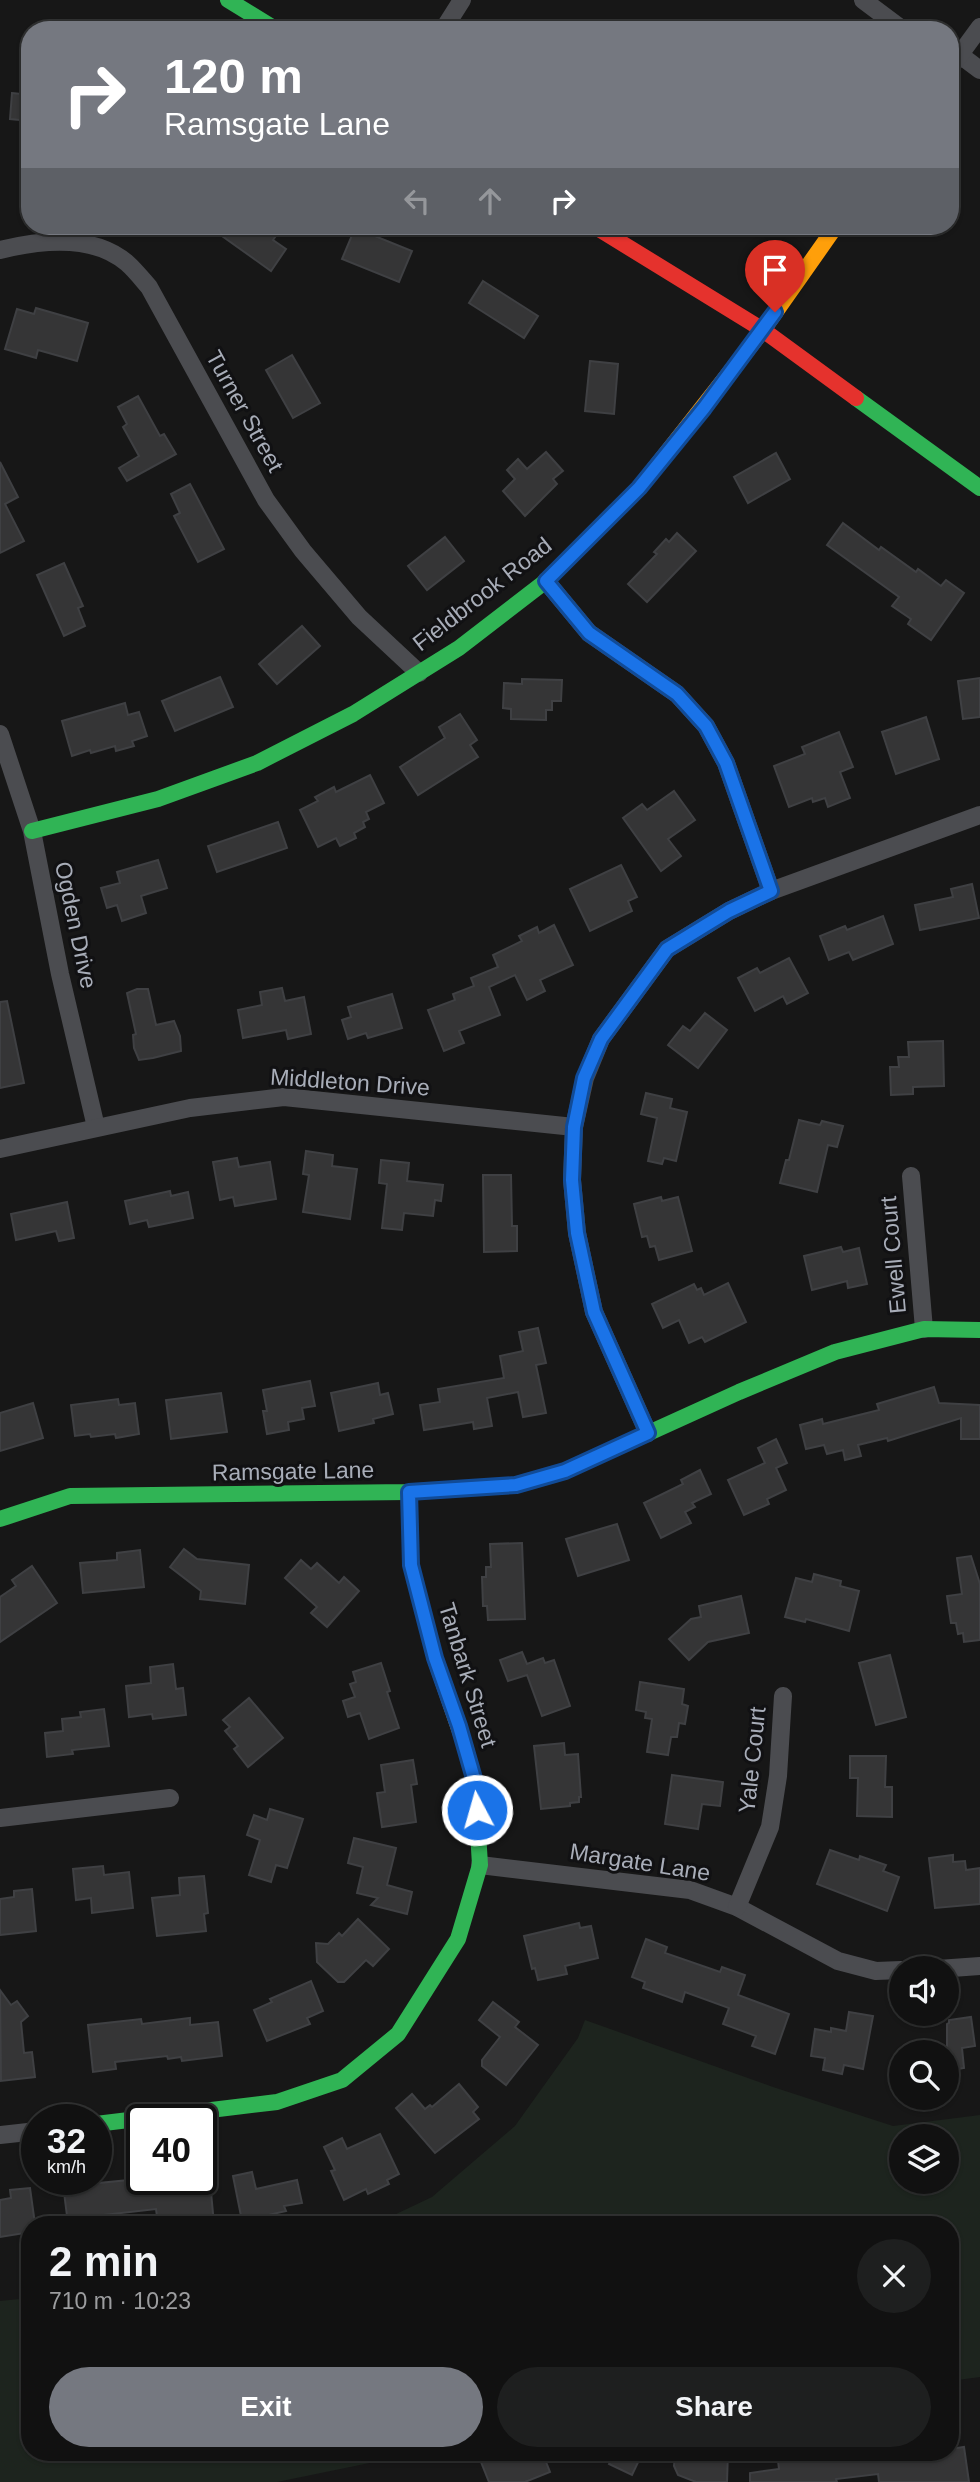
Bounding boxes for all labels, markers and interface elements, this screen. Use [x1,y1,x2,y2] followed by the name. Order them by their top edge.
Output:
[49,49,140,140] icon: right
[164,49,303,103] text: 120 m
[164,106,390,142] text: Ramsgate Lane
[398,182,436,220] icon: left
[471,182,509,220] icon: ahead
[544,182,582,220] icon: right
[745,240,805,312] pin
[756,251,794,289] icon: arrive
[201,346,289,477] street label: Turner Street
[408,532,556,656] street label: Fieldbrook Road
[50,859,102,991] street label: Ogden Drive
[269,1063,431,1101] street label: Middleton Drive
[875,1195,911,1315] street label: Ewell Court
[212,1457,374,1485] street label: Ramsgate Lane
[434,1600,502,1751] street label: Tanbark Street
[733,1705,771,1815] street label: Yale Court
[440,1773,514,1847] position arrow
[568,1838,712,1886] street label: Margate Lane
[889,1956,959,2194] map controls
[889,1956,959,2026] button: sound
[889,2040,959,2110] button: search
[126,2104,217,2195] speed limit sign: 40
[47,2121,86,2160] text: 32
[889,2124,959,2194] button: layers
[47,2157,86,2177] text: km/h
[49,2238,159,2285] text: 2 min
[857,2239,931,2313] button: close
[49,2288,191,2314] text: 710 m · 10:23
[49,2367,483,2447] button: Exit
[497,2367,931,2447] button: Share

